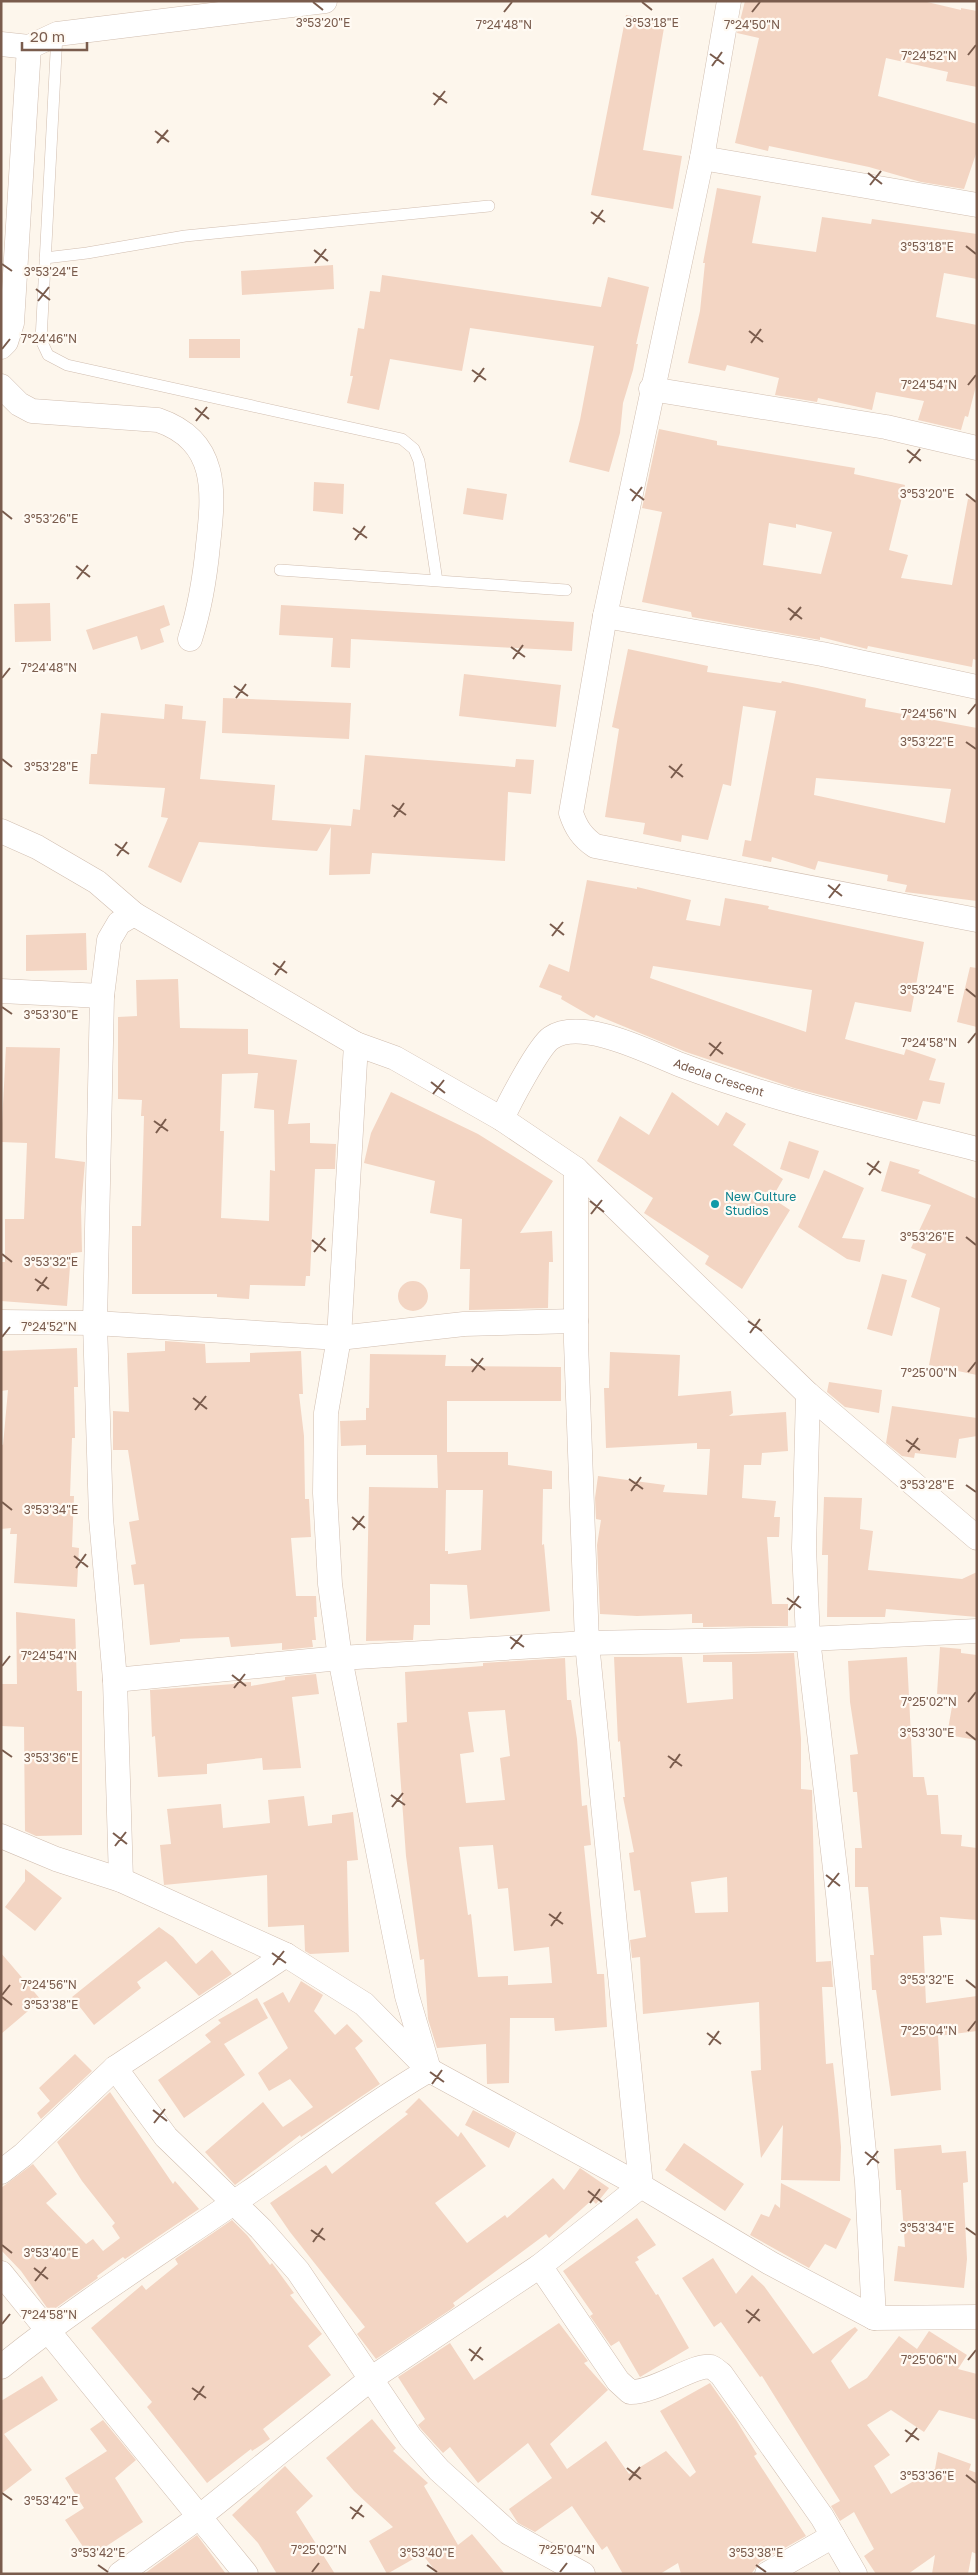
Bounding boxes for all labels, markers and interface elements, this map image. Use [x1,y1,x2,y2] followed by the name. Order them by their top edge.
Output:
[296,15,350,30] text: 3°53'20"E
[625,15,679,30] text: 3°53'18"E
[476,17,532,32] text: 7°24'48"N
[724,17,780,32] text: 7°24'50"N
[22,20,88,52] scale bar
[30,27,65,45] text: 20 m
[901,48,957,63] text: 7°24'52"N
[900,239,954,254] text: 3°53'18"E
[24,264,78,279] text: 3°53'24"E
[21,331,77,346] text: 7°24'46"N
[901,377,957,392] text: 7°24'54"N
[900,486,954,501] text: 3°53'20"E
[24,511,78,526] text: 3°53'26"E
[21,660,77,675] text: 7°24'48"N
[901,706,957,721] text: 7°24'56"N
[900,734,954,749] text: 3°53'22"E
[24,759,78,774] text: 3°53'28"E
[900,982,954,997] text: 3°53'24"E
[24,1007,78,1022] text: 3°53'30"E
[901,1035,957,1050] text: 7°24'58"N
[672,1055,766,1100] street label: Adeola Crescent
[725,1189,796,1218] place label: New Culture Studios
[709,1198,721,1210] marker: New Culture Studios
[900,1229,954,1244] text: 3°53'26"E
[24,1254,78,1269] text: 3°53'32"E
[21,1319,77,1334] text: 7°24'52"N
[901,1365,957,1380] text: 7°25'00"N
[900,1477,954,1492] text: 3°53'28"E
[24,1502,78,1517] text: 3°53'34"E
[21,1648,77,1663] text: 7°24'54"N
[901,1694,957,1709] text: 7°25'02"N
[900,1725,954,1740] text: 3°53'30"E
[24,1750,78,1765] text: 3°53'36"E
[900,1972,954,1987] text: 3°53'32"E
[21,1977,77,1992] text: 7°24'56"N
[24,1997,78,2012] text: 3°53'38"E
[901,2023,957,2038] text: 7°25'04"N
[900,2220,954,2235] text: 3°53'34"E
[23,2245,79,2260] text: 3°53'40"E
[21,2307,77,2322] text: 7°24'58"N
[901,2352,957,2367] text: 7°25'06"N
[900,2468,954,2483] text: 3°53'36"E
[24,2493,78,2508] text: 3°53'42"E
[291,2542,347,2557] text: 7°25'02"N
[539,2542,595,2557] text: 7°25'04"N
[71,2545,125,2560] text: 3°53'42"E
[399,2545,455,2560] text: 3°53'40"E
[729,2545,783,2560] text: 3°53'38"E

